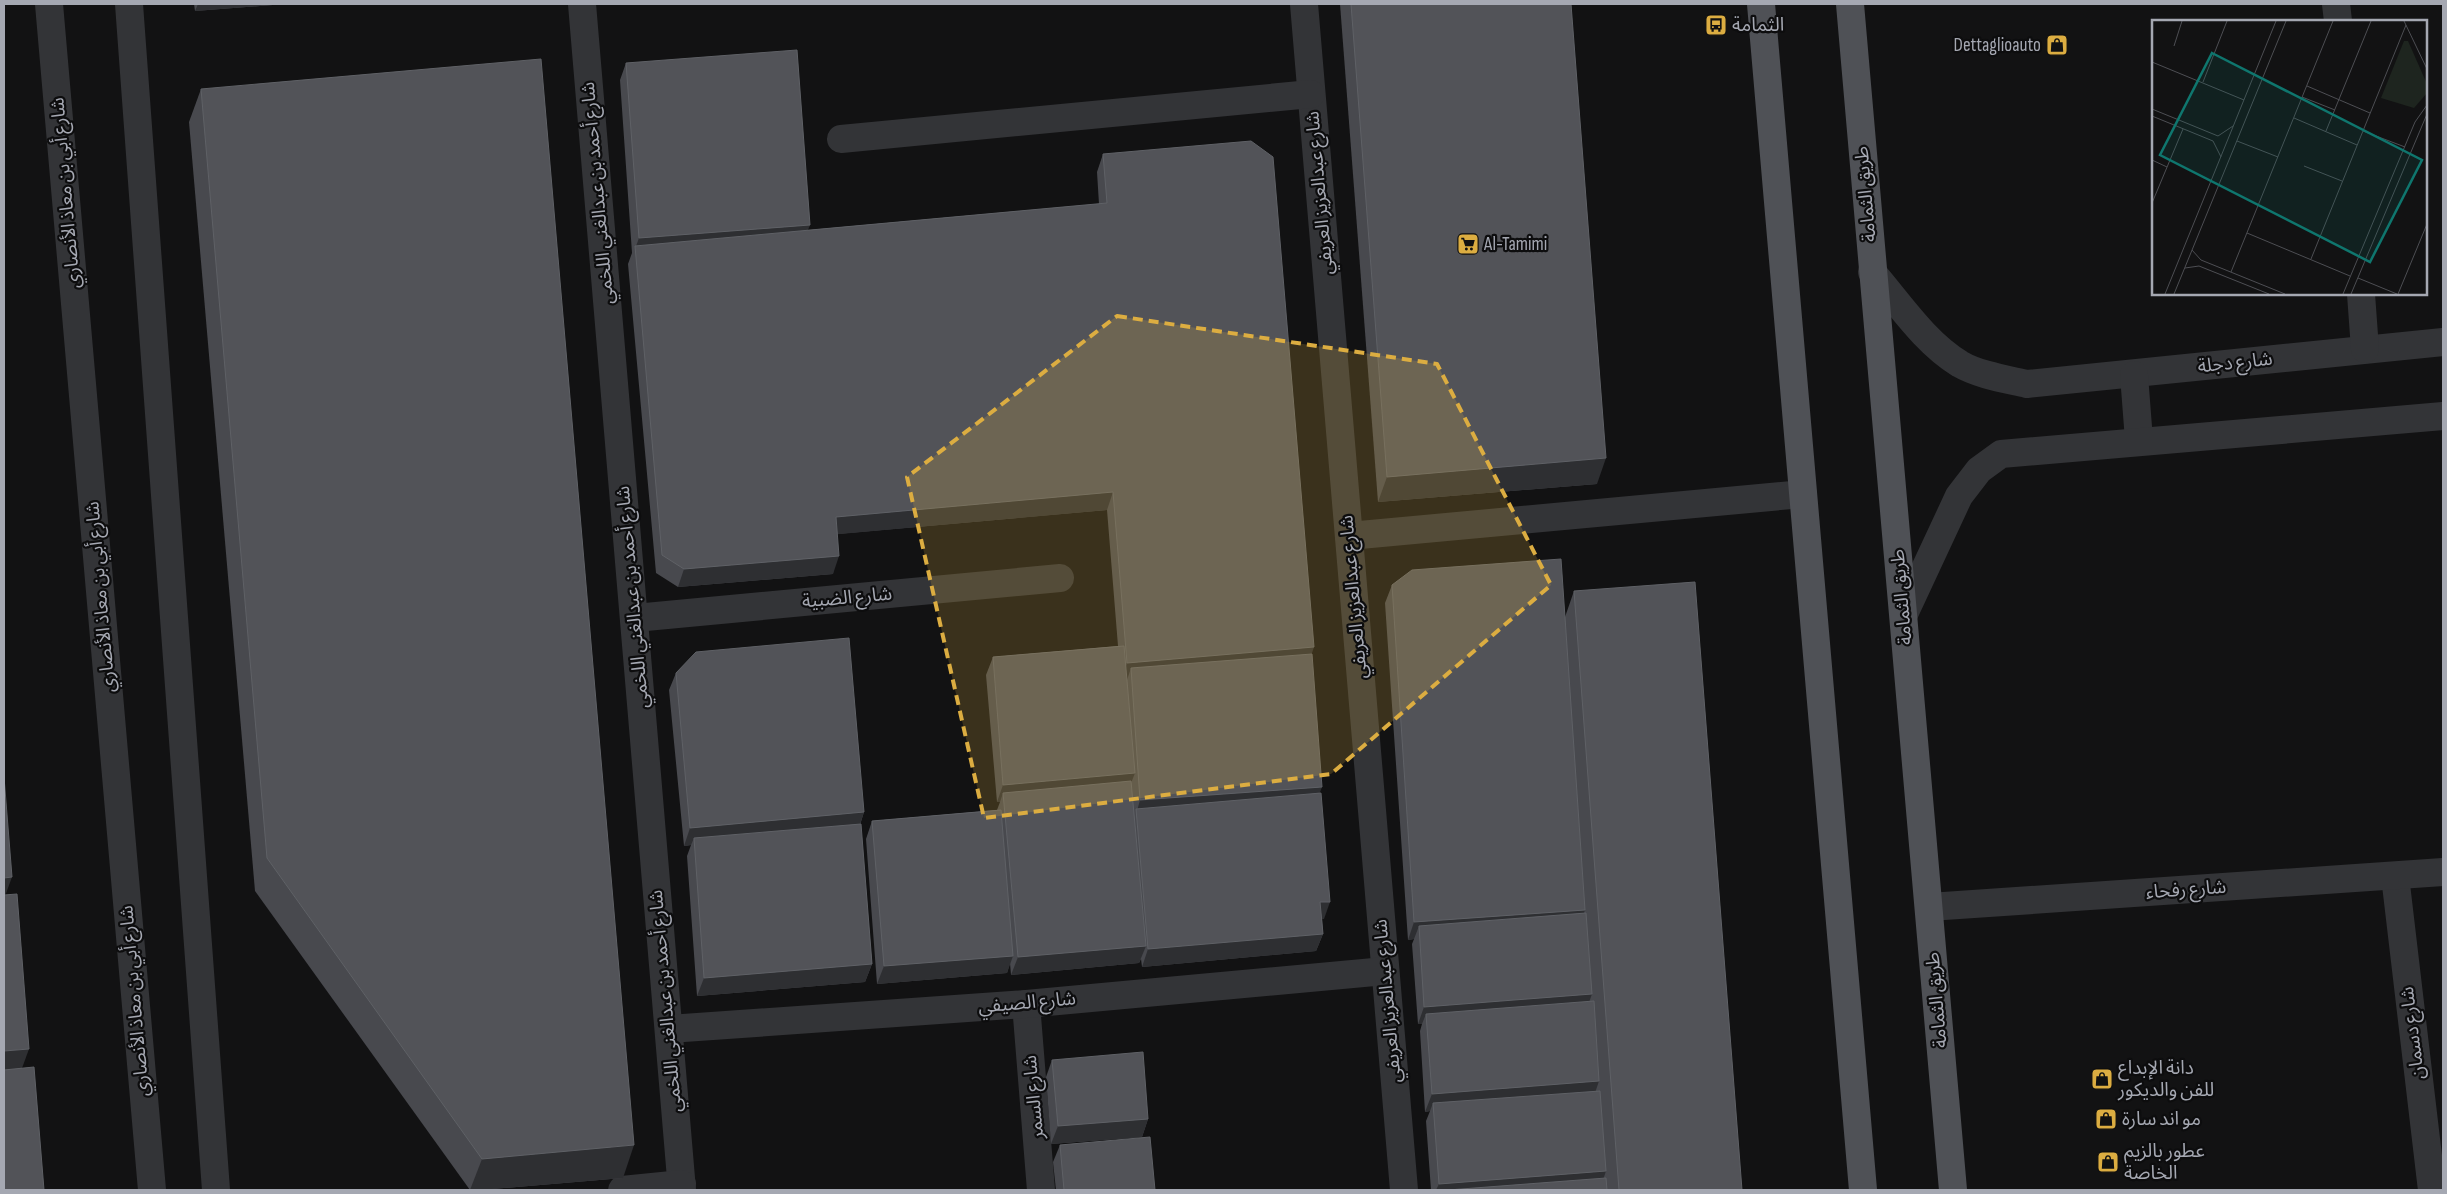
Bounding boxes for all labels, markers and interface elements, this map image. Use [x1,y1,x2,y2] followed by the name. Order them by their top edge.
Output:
[1704,13,1728,37] bus stop icon: الثمامة
[1732,14,1784,37] place label: الثمامة
[2152,20,2427,295] inset map
[2045,33,2069,57] shop icon: Dettaglioauto
[1954,34,2041,57] place label: Dettaglioauto
[576,81,622,305] street label: شارع أحمد بن عبدالغني اللخمي
[46,96,88,290] street label: شارع أبي بن معاذ الأنصاري
[1301,110,1341,276] street label: شارع عبدالعزيز العريفي
[1850,145,1882,243] street label: طريق الثمامة
[1456,232,1480,256] supermarket icon: Al-Tamimi
[1483,233,1547,256] place label: Al-Tamimi
[2196,348,2274,379] street label: شارع دجلة
[611,485,657,709] street label: شارع أحمد بن عبدالغني اللخمي
[81,500,123,694] street label: شارع أبي بن معاذ الأنصاري
[1335,514,1375,680] street label: شارع عبدالعزيز العريفي
[1886,548,1918,646] street label: طريق الثمامة
[801,583,893,614] street label: شارع الضبية
[2145,876,2227,905] street label: شارع رفحاء
[644,889,690,1113] street label: شارع أحمد بن عبدالغني اللخمي
[115,904,157,1098] street label: شارع أبي بن معاذ الأنصاري
[1369,918,1409,1084] street label: شارع عبدالعزيز العريفي
[1921,951,1953,1049] street label: طريق الثمامة
[2396,985,2431,1081] street label: شارع دسمان
[977,987,1077,1021] street label: شارع الصيفي
[1019,1054,1050,1141] street label: شارع السمر
[2117,1057,2214,1102] place label: دانة الإبداع للفن والديكور
[2090,1067,2114,1091] shop icon: دانة الإبداع للفن والديكور
[2094,1107,2118,1131] shop icon: مو اند سارة
[2122,1108,2201,1131] place label: مو اند سارة
[2124,1140,2205,1185] place label: عطور بالزيم الخاصة
[2096,1150,2120,1174] shop icon: عطور بالزيم الخاصة

